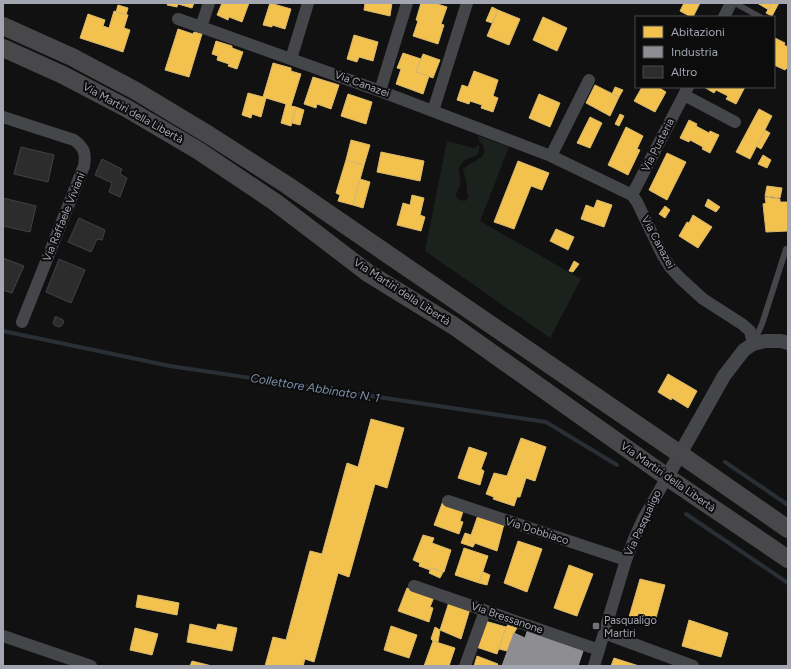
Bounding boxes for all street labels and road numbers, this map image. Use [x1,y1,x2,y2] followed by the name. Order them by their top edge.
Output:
[333,68,391,100] street label: Via Canazei
[81,80,185,146] street label: Via Martiri della Libertà
[639,116,677,174] street label: Via Pusteria
[40,171,88,263] street label: Via Raffaele Viviani
[639,213,677,271] street label: Via Canazei
[351,256,453,328] street label: Via Martiri della Libertà
[618,439,718,515] street label: Via Martiri della Libertà
[622,488,664,558] street label: Via Pasqualigo
[504,515,570,547] street label: Via Dobbiaco
[469,600,545,636] street label: Via Bressanone

